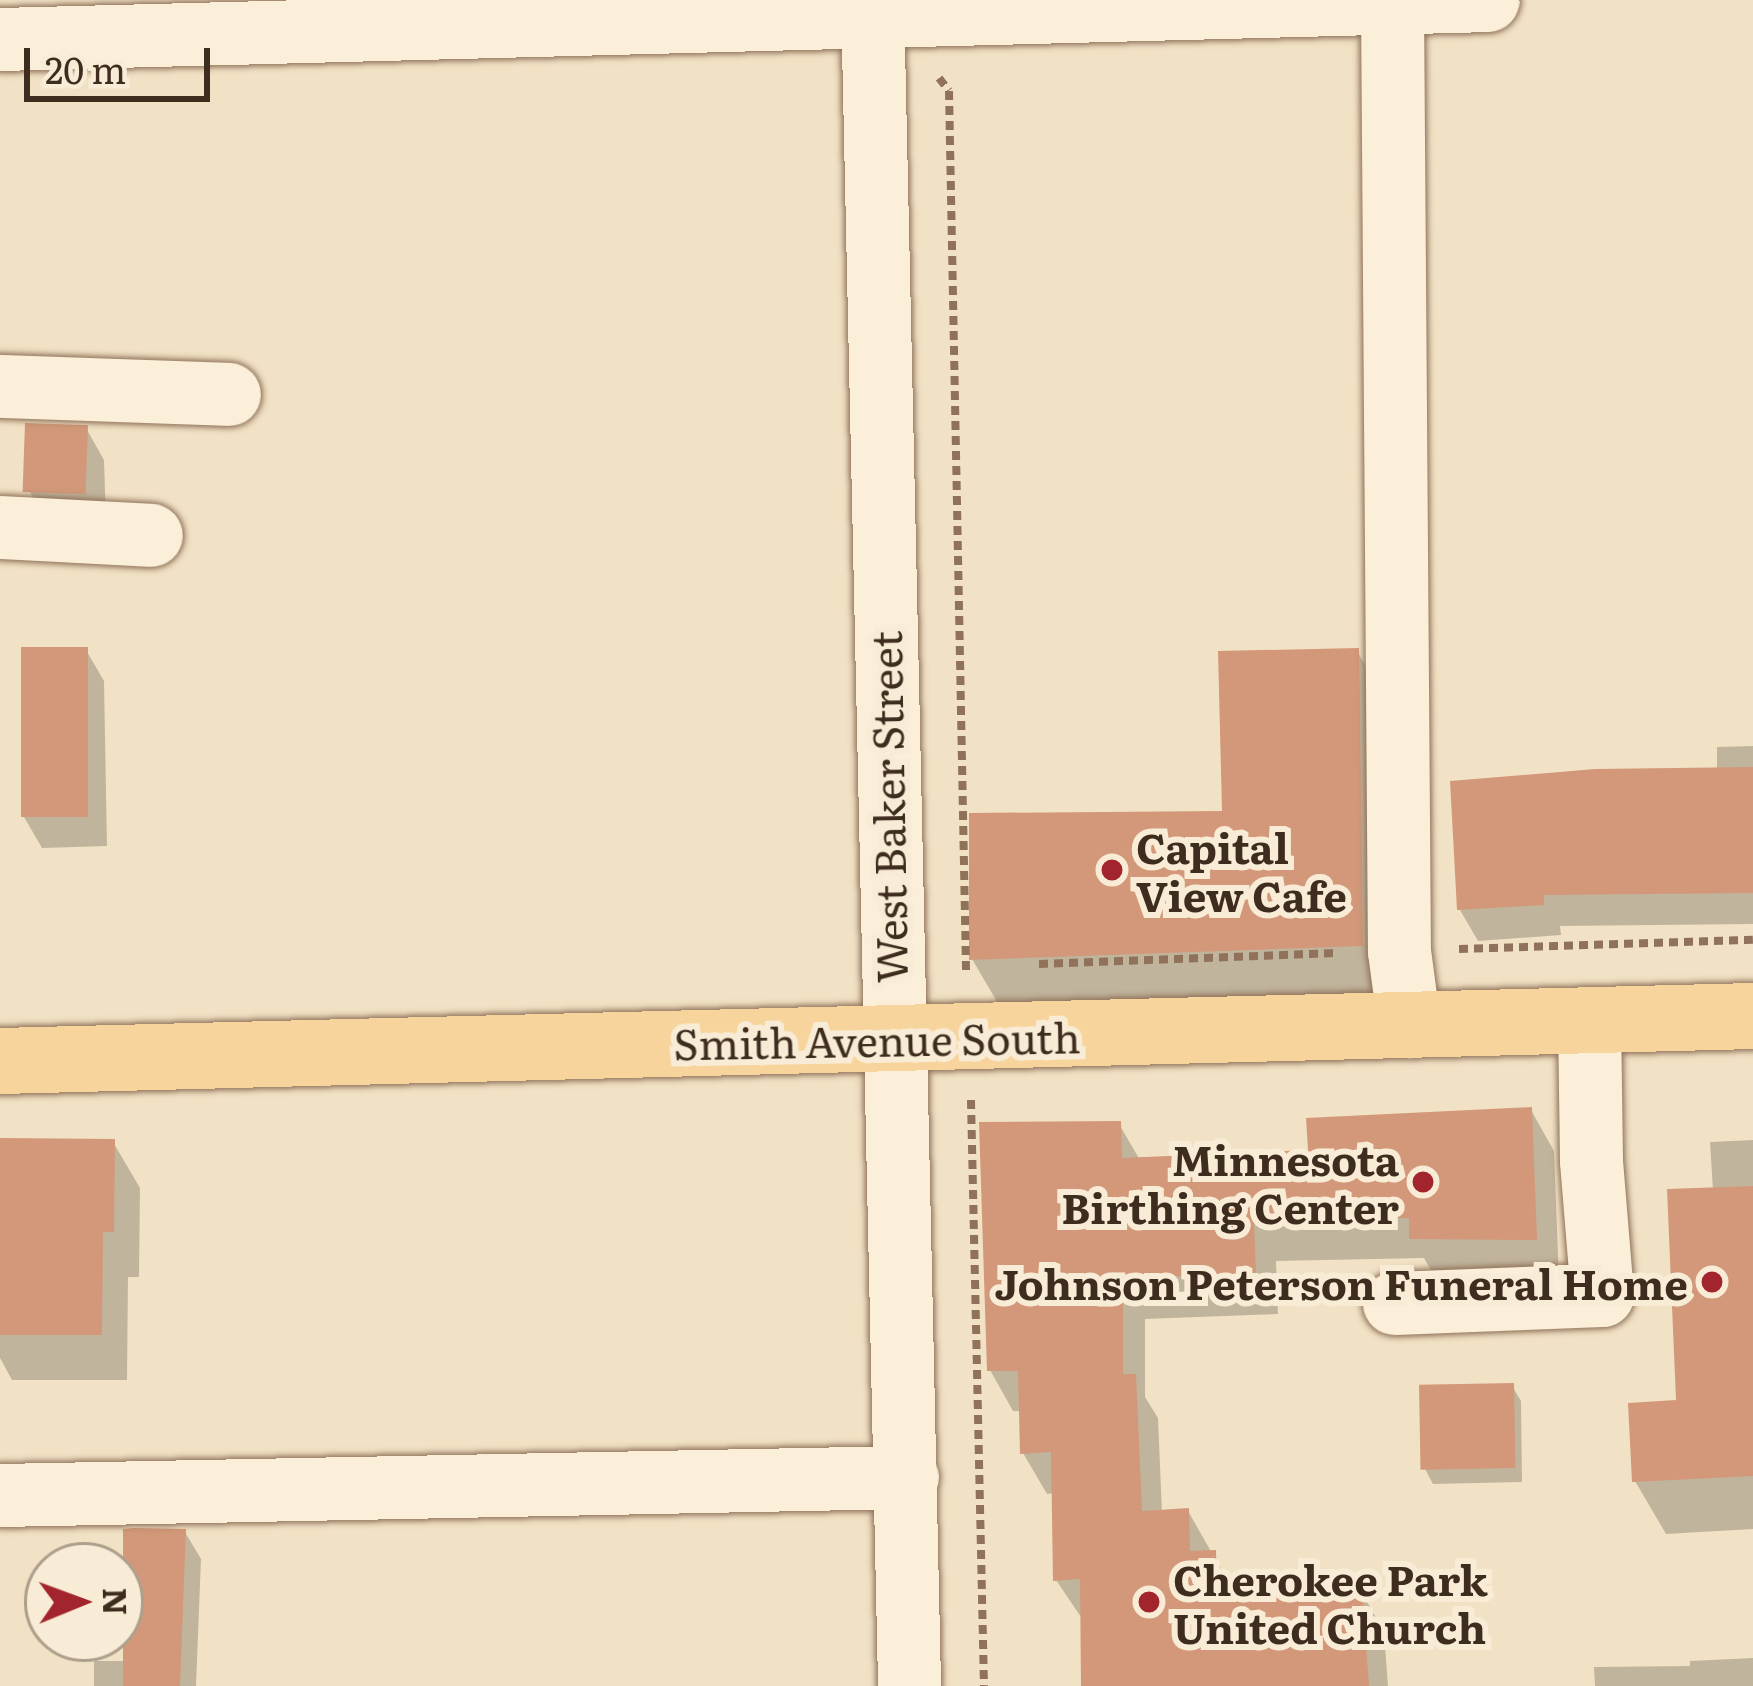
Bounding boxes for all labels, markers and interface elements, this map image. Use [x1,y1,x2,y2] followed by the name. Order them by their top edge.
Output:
[30,24,216,98] scale bar
[45,42,126,95] text: 20 m
[859,630,915,984] street label: West Baker Street
[1136,821,1347,920] place label: Capital View Cafe
[1099,857,1125,883] marker: Capital View Cafe
[673,1010,1081,1068] street label: Smith Avenue South
[1061,1133,1399,1232] place label: Minnesota Birthing Center
[1410,1169,1436,1195] marker: Minnesota Birthing Center
[994,1257,1688,1307] place label: Johnson Peterson Funeral Home
[1699,1269,1725,1295] marker: Johnson Peterson Funeral Home
[24,1542,144,1662] north arrow
[1173,1553,1488,1652] place label: Cherokee Park United Church
[93,1587,142,1616] text: N
[1136,1589,1162,1615] marker: Cherokee Park United Church

